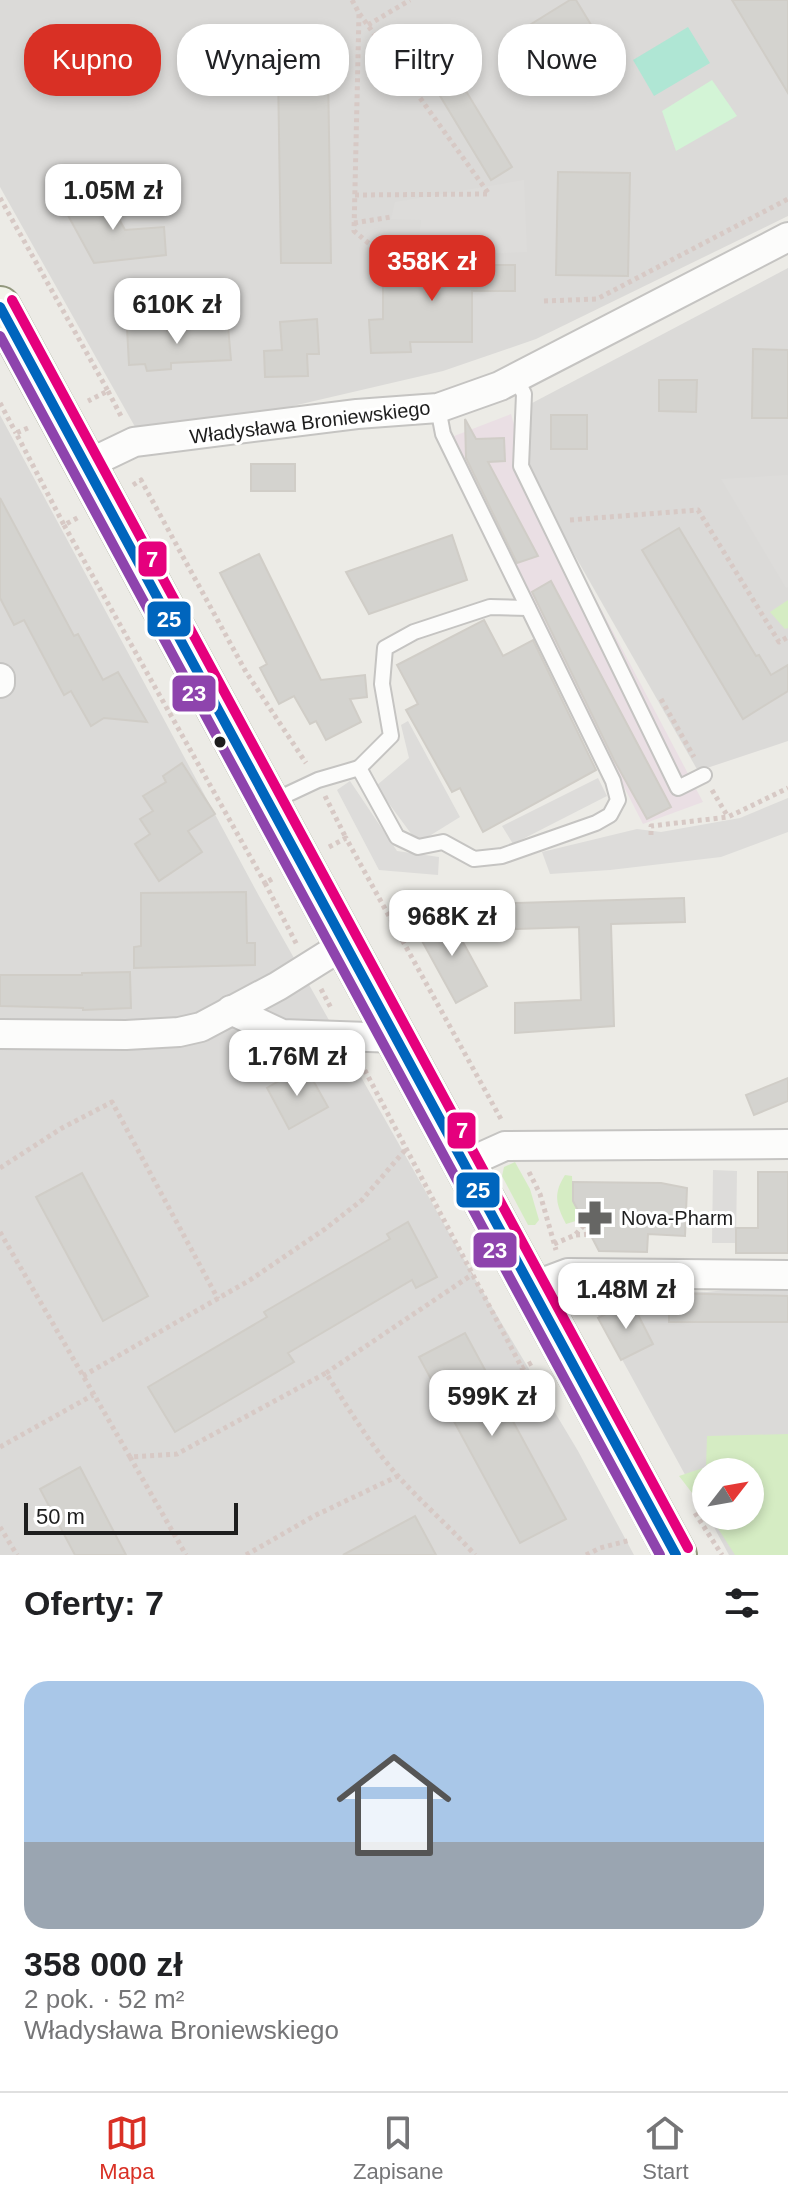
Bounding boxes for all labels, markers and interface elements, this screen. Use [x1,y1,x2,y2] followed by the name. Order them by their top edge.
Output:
[24,24,161,96] chip: Kupno
[177,24,349,96] chip: Wynajem
[365,24,482,96] chip: Filtry
[498,24,626,96] chip: Nowe
[30,164,196,232] pin: 1.05M zł
[63,175,163,205] text: 1.05M zł
[358,235,506,303] pin: 358K zł
[387,246,477,276] text: 358K zł
[103,278,251,346] pin: 610K zł
[132,289,222,319] text: 610K zł
[188,396,432,448] street label: Władysława Broniewskiego
[137,540,168,578] line badge: 7
[146,547,158,572] text: 7
[146,600,192,638] line badge: 25
[157,607,181,632] text: 25
[171,674,217,713] line badge: 23
[182,681,206,706] text: 23
[212,734,228,750] unlabelled marker
[378,890,526,958] pin: 968K zł
[407,901,497,931] text: 968K zł
[214,1030,380,1098] pin: 1.76M zł
[247,1041,347,1071] text: 1.76M zł
[446,1111,477,1150] line badge: 7
[456,1118,468,1143] text: 7
[455,1171,501,1209] line badge: 25
[466,1178,490,1203] text: 25
[576,1199,614,1237] pharmacy icon: Nova-Pharm
[621,1207,733,1229] place label: Nova-Pharm
[472,1231,518,1269] line badge: 23
[483,1238,507,1263] text: 23
[543,1263,709,1331] pin: 1.48M zł
[576,1274,676,1304] text: 1.48M zł
[418,1370,566,1438] pin: 599K zł
[447,1381,537,1411] text: 599K zł
[692,1458,764,1530] north arrow
[692,1458,764,1530] map controls
[24,1499,238,1535] scale bar
[36,1504,85,1529] text: 50 m
[720,1581,764,1625] icon: filters
[24,1584,164,1622] text: Oferty: 7
[322,1733,466,1877] icon: home
[24,1945,183,1983] text: 358 000 zł
[24,1984,184,2014] text: 2 pok. · 52 m²
[24,2015,339,2045] text: Władysława Broniewskiego
[99,2111,154,2185] tab: Mapa
[353,2111,444,2185] tab: Zapisane
[642,2111,689,2185] tab: Start

